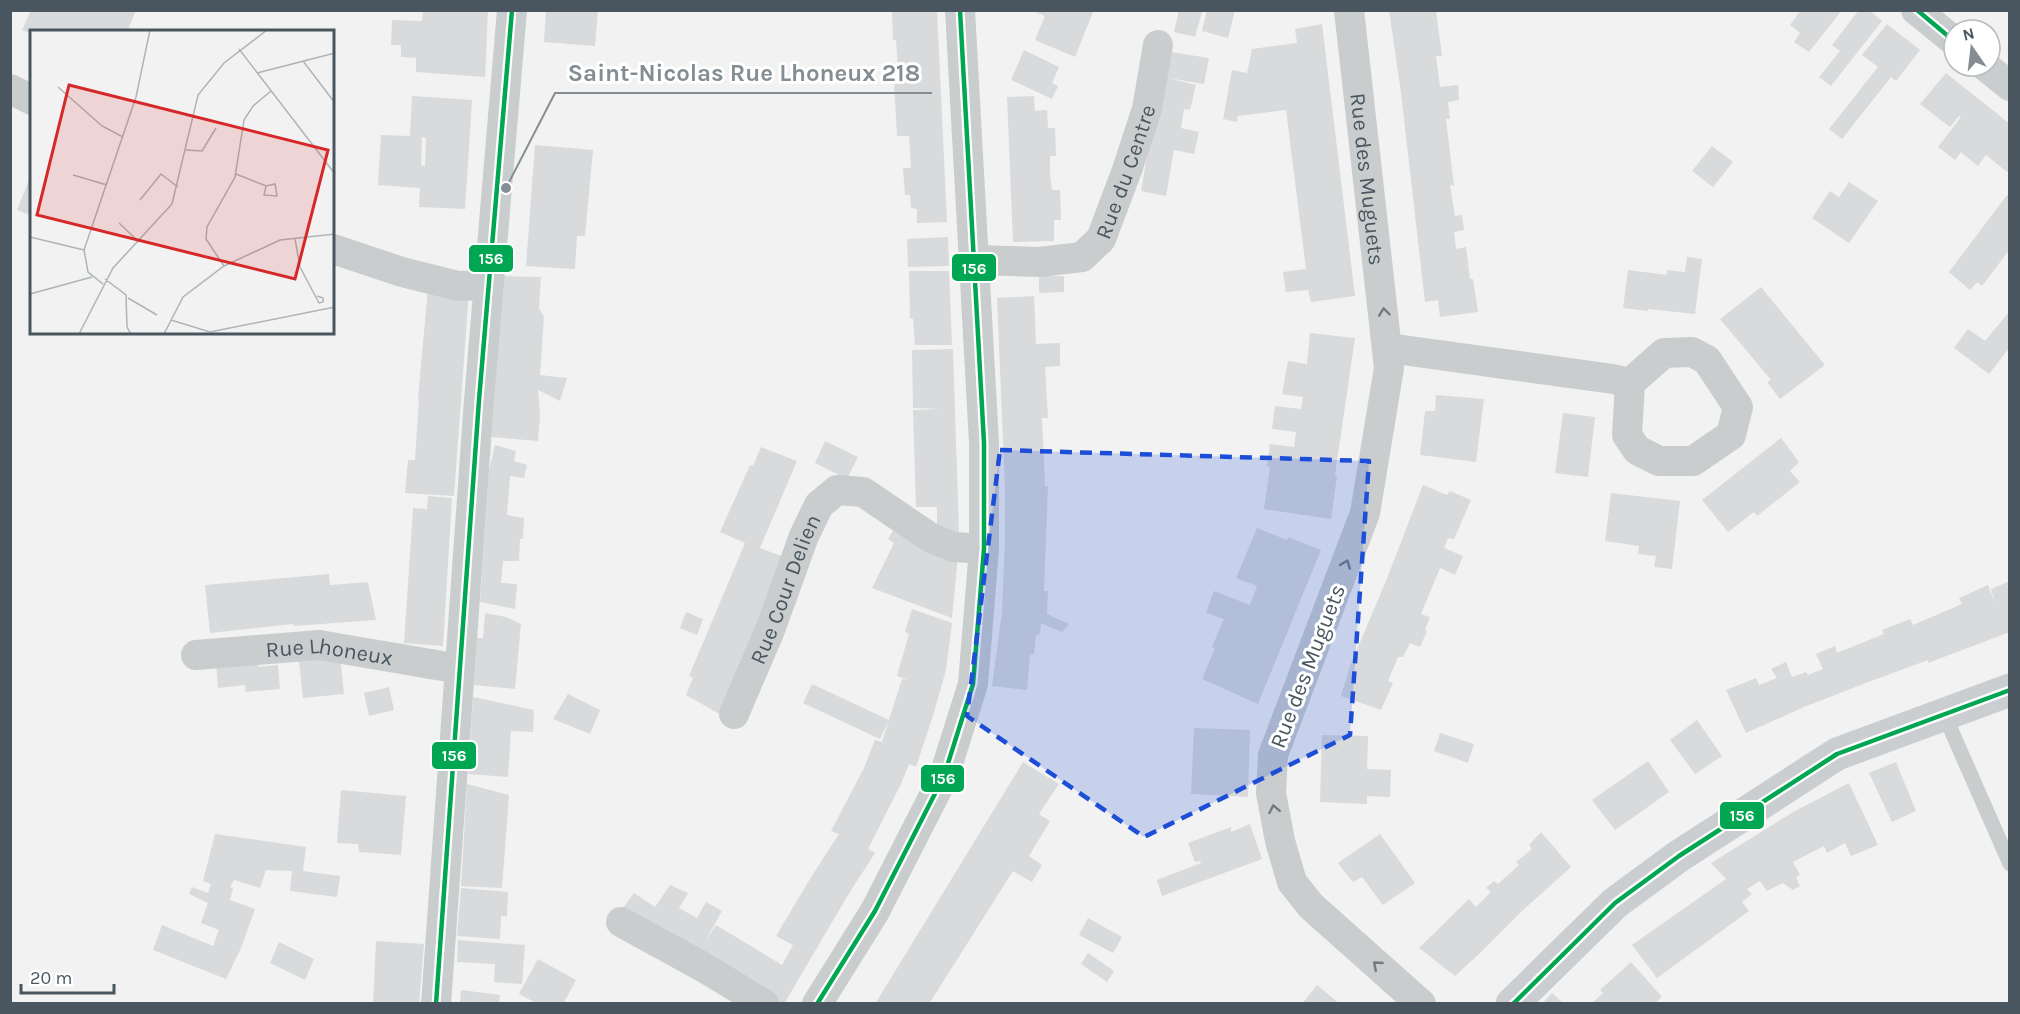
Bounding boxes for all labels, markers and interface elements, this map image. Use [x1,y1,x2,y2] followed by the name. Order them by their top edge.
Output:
[1942,18,2002,78] north arrow
[1961,23,1976,45] text: N
[30,30,334,334] inset map
[555,51,932,93] callout: Saint-Nicolas Rue Lhoneux 218
[568,59,920,87] text: Saint-Nicolas Rue Lhoneux 218
[1344,91,1389,267] street label: Rue des Muguets
[1090,102,1162,243] street label: Rue du Centre
[468,244,514,273] line badge: 156
[479,249,503,268] text: 156
[951,253,997,282] line badge: 156
[962,259,986,278] text: 156
[1378,308,1390,317] one-way arrow
[745,510,827,668] street label: Rue Cour Delien
[1338,560,1351,570] one-way arrow
[1265,581,1351,752] street label: Rue des Muguets
[265,633,395,671] street label: Rue Lhoneux
[431,741,477,770] line badge: 156
[442,746,466,765] text: 156
[920,764,965,793] line badge: 156
[931,769,955,788] text: 156
[1719,801,1765,830] line badge: 156
[1268,804,1281,814] one-way arrow
[1730,806,1754,825] text: 156
[21,957,114,995] scale bar
[1374,961,1384,972] one-way arrow
[30,967,72,989] text: 20 m

